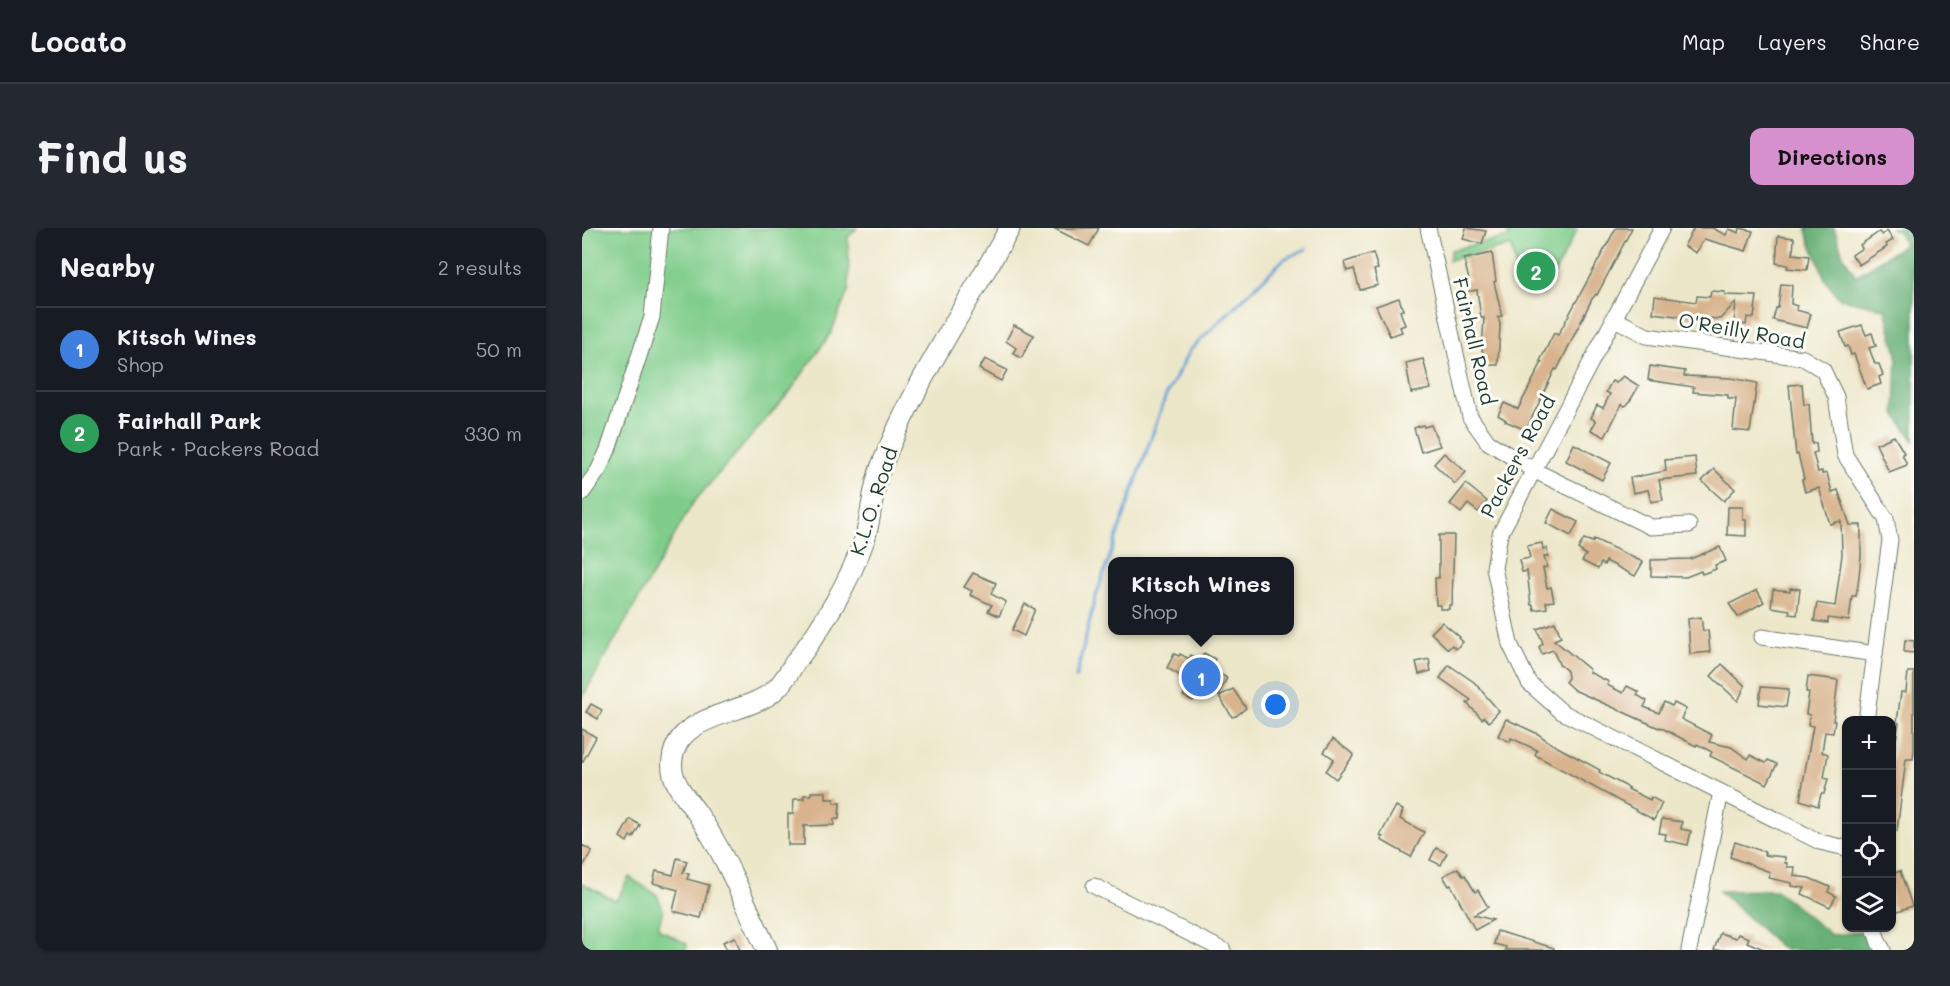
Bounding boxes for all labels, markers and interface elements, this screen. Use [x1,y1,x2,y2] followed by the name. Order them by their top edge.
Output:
[30,23,127,59] text: Locato
[1682,28,1725,55] text: Map
[1758,28,1827,55] text: Layers
[1860,28,1920,55] text: Share
[1750,128,1914,185] button: Directions
[36,129,188,184] text: Find us
[1516,248,1556,294] pin: 2
[60,250,155,284] text: Nearby
[438,254,522,280] text: 2 results
[1448,275,1502,407] street label: Fairhall Road
[1677,306,1807,354] street label: O'Reilly Road
[117,322,257,351] text: Kitsch Wines
[75,336,84,362] text: 1
[476,336,522,362] text: 50 m
[117,351,164,377] text: Shop
[1474,390,1560,522] street label: Packers Road
[117,406,261,435] text: Fairhall Park
[74,420,85,446] text: 2
[464,420,522,446] text: 330 m
[117,435,319,461] text: Park · Packers Road
[843,443,903,559] street label: K.L.O. Road
[1108,557,1294,635] popup
[1131,569,1271,598] text: Kitsch Wines
[1131,598,1178,624] text: Shop
[1182,654,1220,700] pin: 1
[1261,690,1290,719] your location
[1842,716,1896,932] map controls
[1842,716,1896,770] button: +
[1842,770,1896,824] button: −
[1842,824,1896,878] button: locate
[1842,878,1896,932] button: layers

